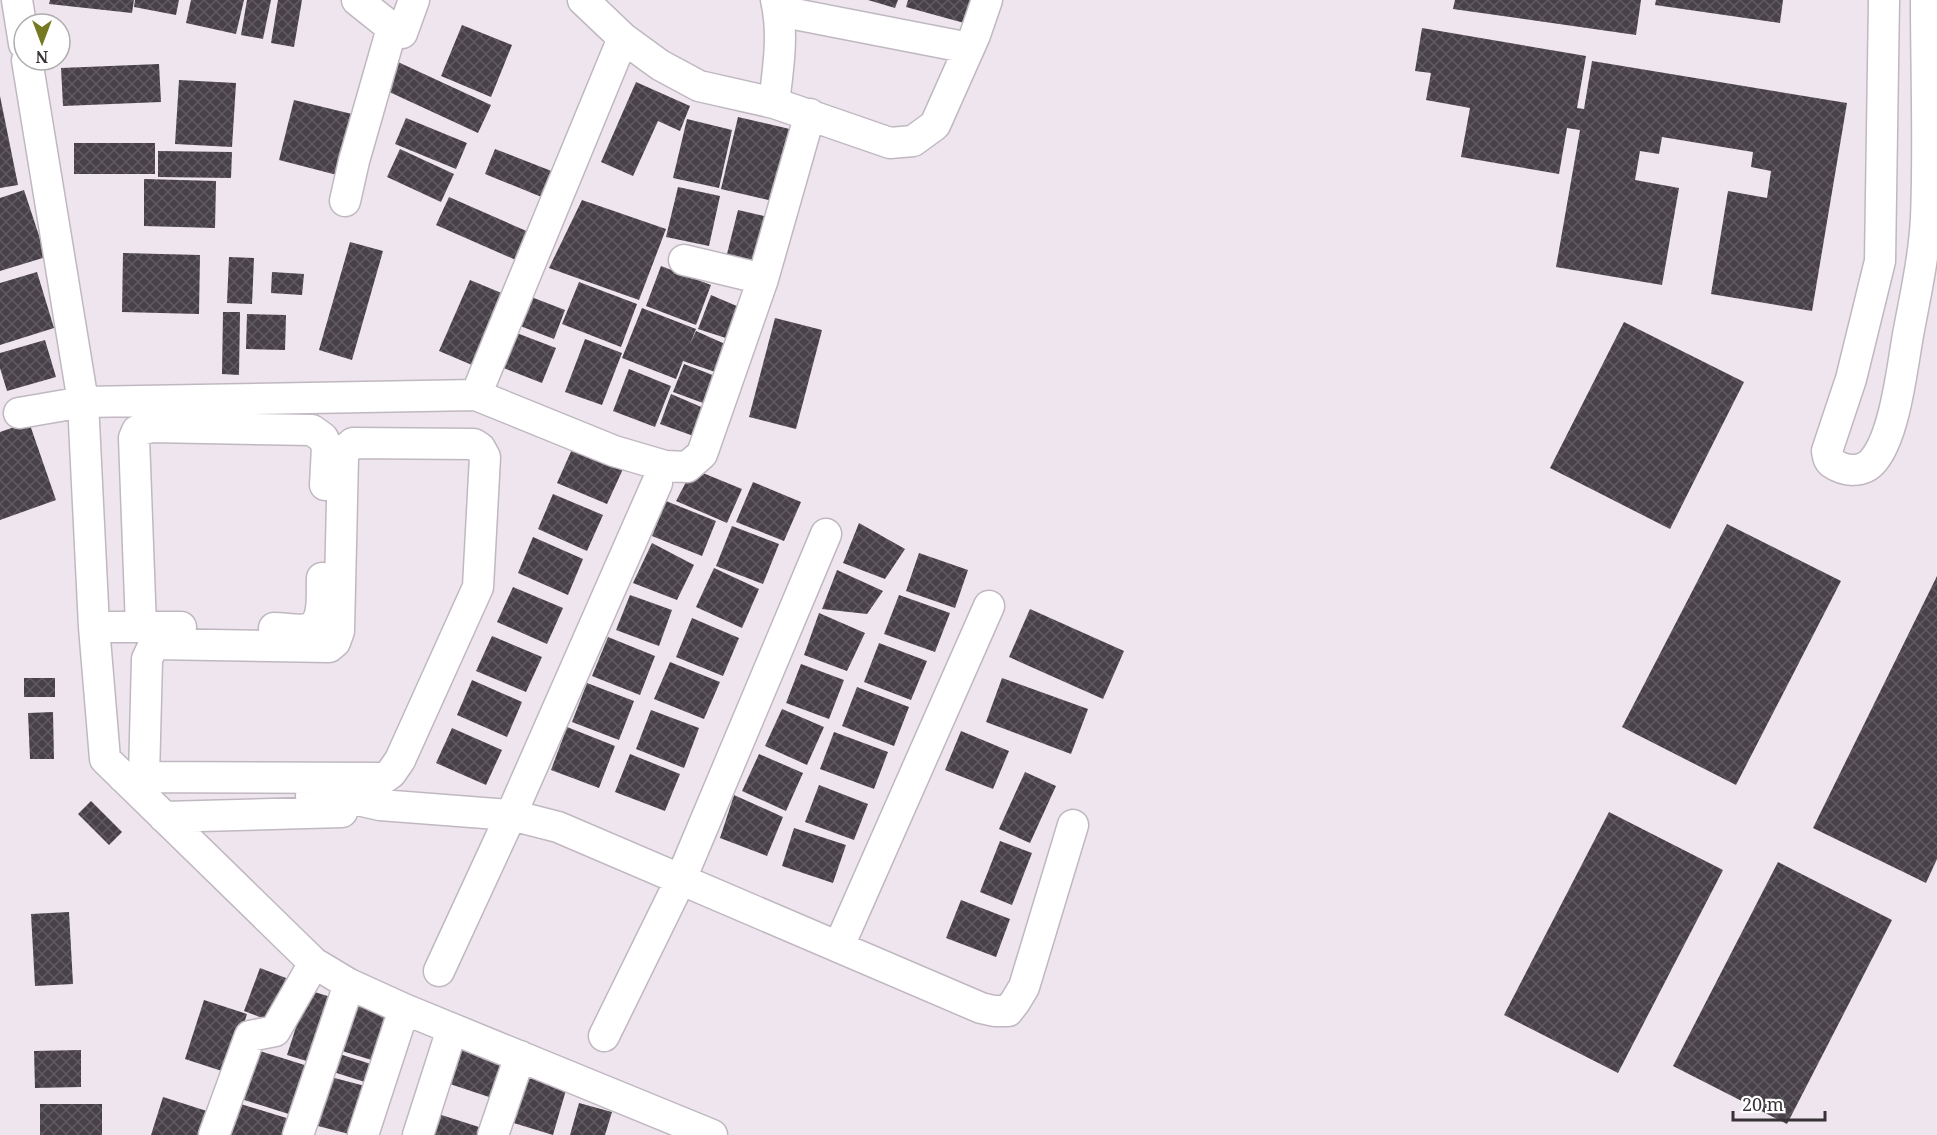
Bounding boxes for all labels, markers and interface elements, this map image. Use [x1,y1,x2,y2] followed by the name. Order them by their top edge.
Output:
[12,12,72,72] north arrow
[35,46,48,68] text: N
[1733,1084,1824,1122] scale bar
[1742,1092,1784,1116] text: 20 m

